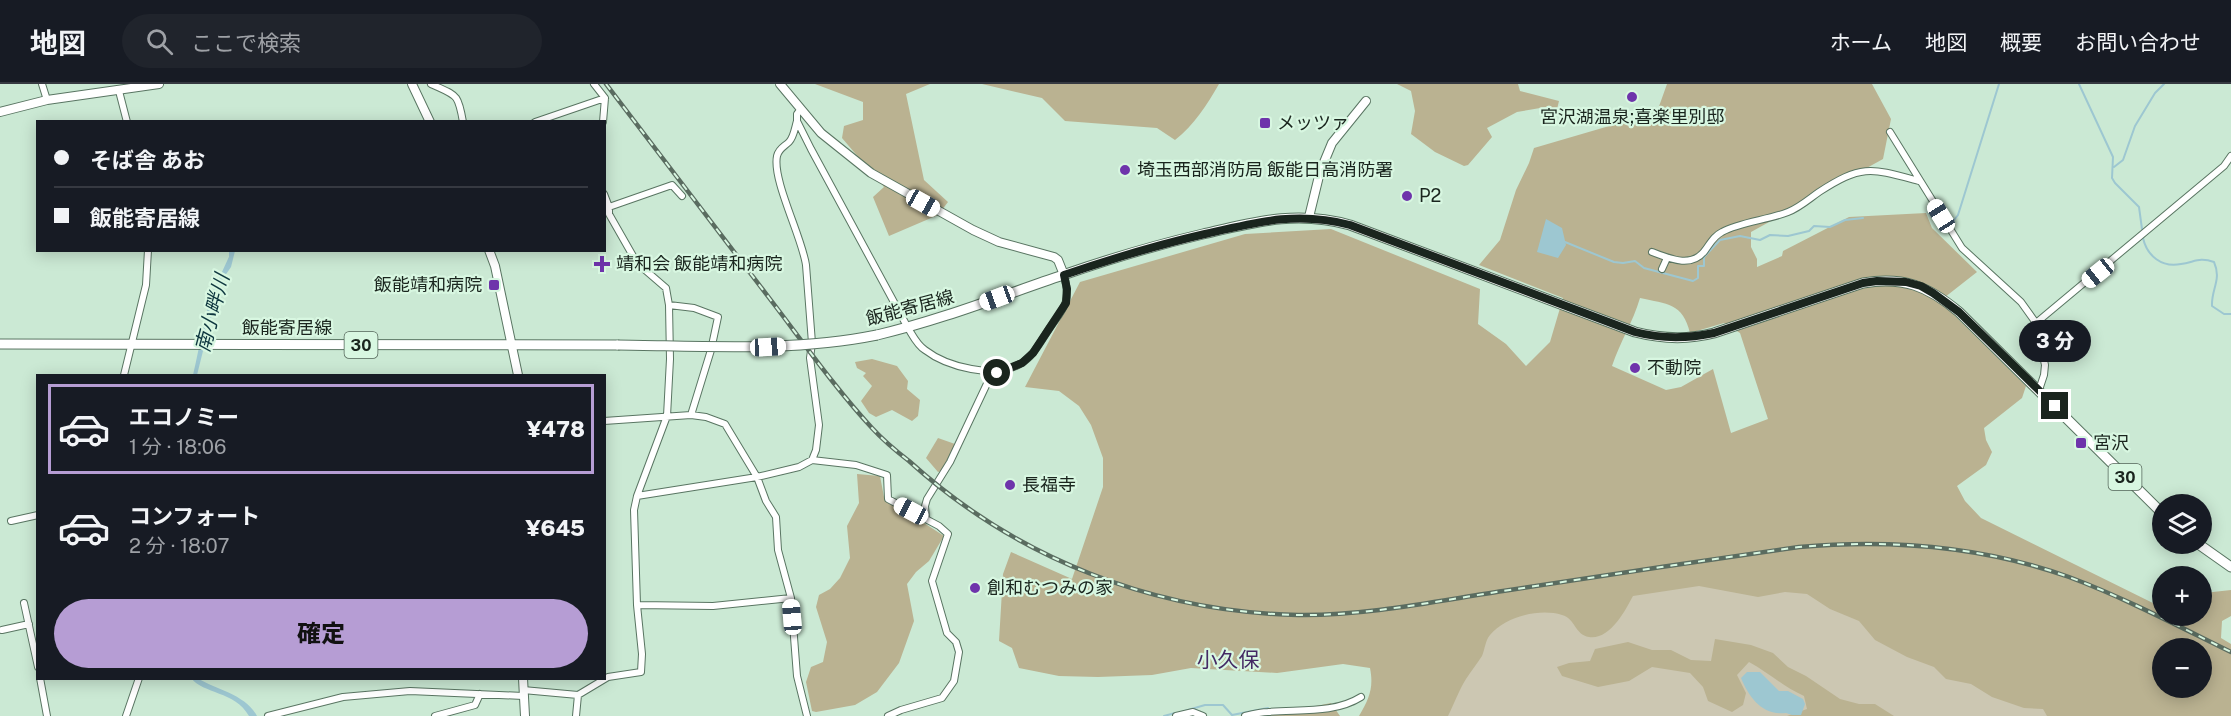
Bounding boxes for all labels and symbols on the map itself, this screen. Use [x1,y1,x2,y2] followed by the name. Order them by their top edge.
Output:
[1625,90,1639,104] marker: 宮沢湖温泉;喜楽里別邸
[1540,106,1724,127] place label: 宮沢湖温泉;喜楽里別邸
[1277,112,1349,133] place label: メッツァ
[1258,116,1272,130] marker: メッツァ
[1137,159,1393,180] place label: 埼玉西部消防局 飯能日高消防署
[1118,163,1132,177] marker: 埼玉西部消防局 飯能日高消防署
[1419,185,1441,206] place label: P2
[903,186,943,220] car
[1400,189,1414,203] marker: P2
[1924,196,1958,236] car
[616,253,782,274] place label: 靖和会 飯能靖和病院
[593,255,611,273] marker: 靖和会 飯能靖和病院
[2078,255,2118,291] car
[190,269,234,355] water label: 南小畔川
[374,274,482,295] place label: 飯能靖和病院
[487,278,501,292] marker: 飯能靖和病院
[977,283,1017,313] car
[864,286,956,329] street label: 飯能寄居線
[242,317,332,338] street label: 飯能寄居線
[2019,319,2091,361] callout: 3 分
[344,332,378,358] road number: 30
[750,337,786,357] car
[1647,357,1701,378] place label: 不動院
[983,359,1010,386] route start
[1628,361,1642,375] marker: 不動院
[2041,392,2068,419] route end
[2093,432,2129,453] place label: 宮沢
[2074,436,2088,450] marker: 宮沢
[2108,464,2142,490] road number: 30
[1022,474,1076,495] place label: 長福寺
[1003,478,1017,492] marker: 長福寺
[891,495,931,527] car
[987,577,1113,598] place label: 創和むつみの家
[968,581,982,595] marker: 創和むつみの家
[781,598,803,636] car
[1197,647,1260,672] district label: 小久保

